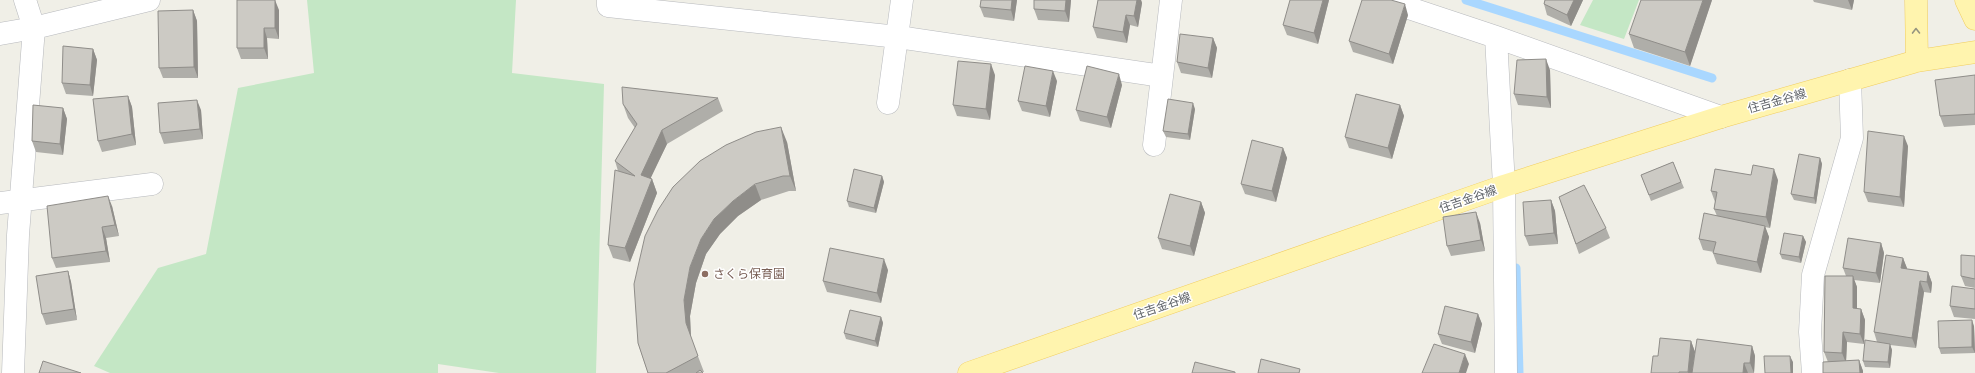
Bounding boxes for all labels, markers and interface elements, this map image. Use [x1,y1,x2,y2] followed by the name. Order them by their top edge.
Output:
[1912,28,1921,34] one-way arrow
[1746,86,1808,116] street label: 住吉金谷線
[1437,183,1499,215] street label: 住吉金谷線
[713,267,785,281] place label: さくら保育園
[700,269,710,279] marker: さくら保育園
[1131,290,1193,322] street label: 住吉金谷線

